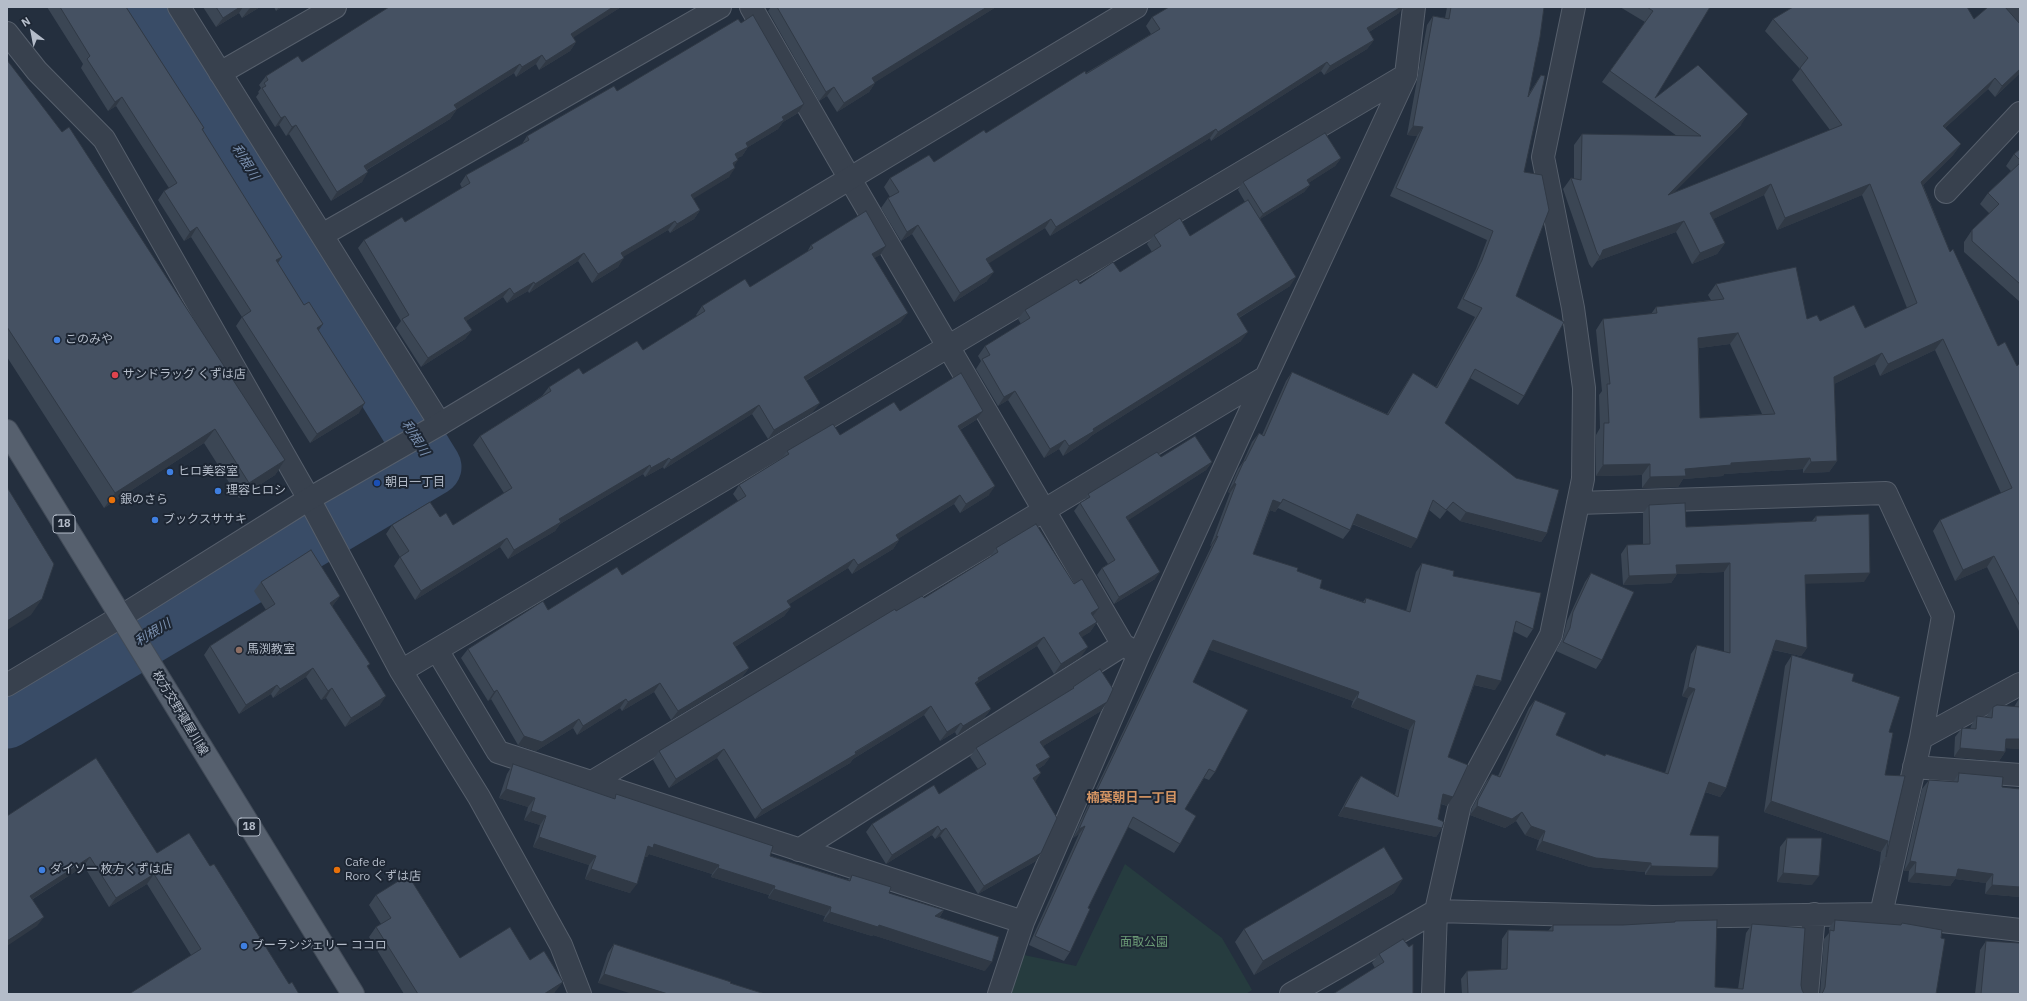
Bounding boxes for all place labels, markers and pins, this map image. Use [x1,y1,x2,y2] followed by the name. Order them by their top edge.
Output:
[65,333,113,347] place label: このみや
[52,335,62,345] marker: このみや
[123,368,246,382] place label: サンドラッグ くずは店
[110,370,120,380] marker: サンドラッグ くずは店
[178,465,238,479] place label: ヒロ美容室
[165,467,175,477] marker: ヒロ美容室
[385,476,445,490] place label: 朝日一丁目
[372,478,382,488] marker: 朝日一丁目
[226,484,286,498] place label: 理容ヒロシ
[213,486,223,496] marker: 理容ヒロシ
[120,493,168,507] place label: 銀のさら
[107,495,117,505] marker: 銀のさら
[163,513,247,527] place label: ブックスササキ
[150,515,160,525] marker: ブックスササキ
[247,643,295,657] place label: 馬渕教室
[234,645,244,655] marker: 馬渕教室
[345,856,421,884] place label: Cafe de Roro くずは店
[50,863,173,877] place label: ダイソー 枚方くずは店
[37,865,47,875] marker: ダイソー 枚方くずは店
[332,865,342,875] marker: Cafe de Roro くずは店
[252,939,387,953] place label: ブーランジェリー ココロ
[239,941,249,951] marker: ブーランジェリー ココロ

